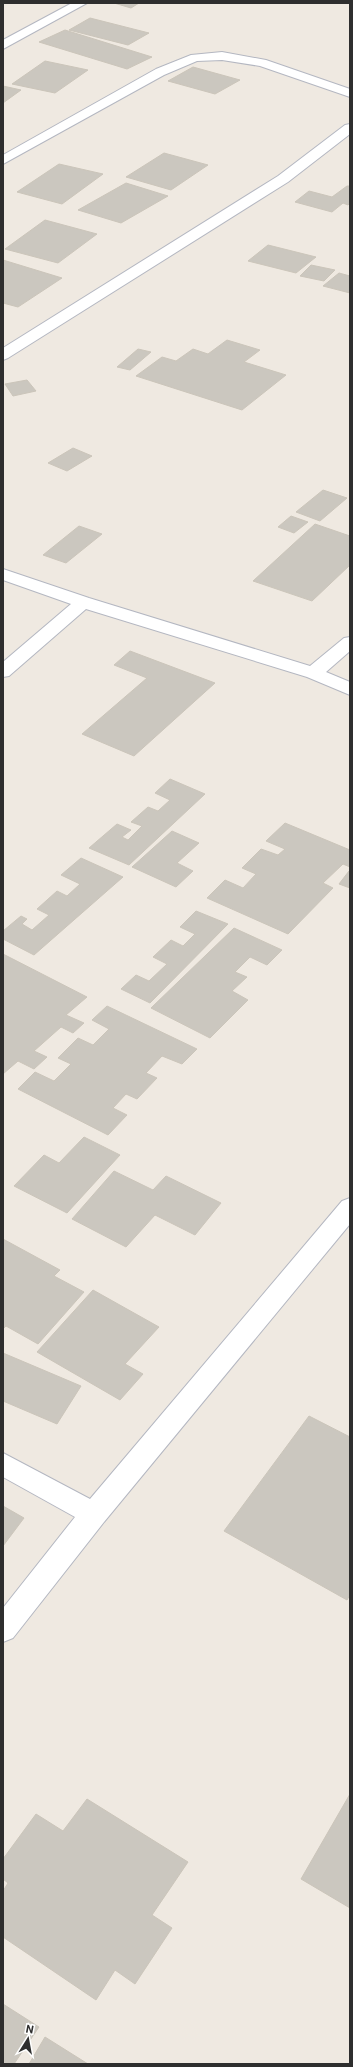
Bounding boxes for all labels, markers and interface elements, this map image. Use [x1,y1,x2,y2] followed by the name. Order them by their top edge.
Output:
[8,2019,48,2059] north arrow
[25,2023,35,2037] text: N

